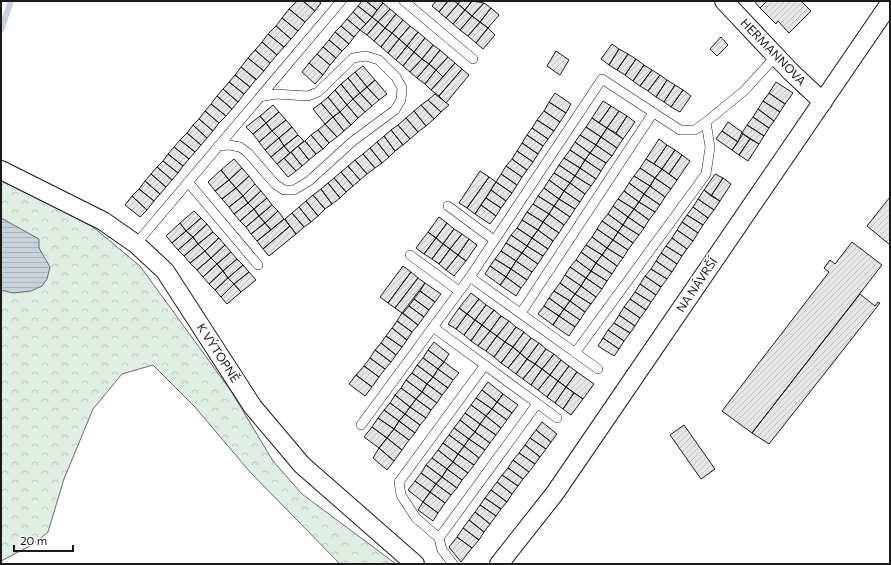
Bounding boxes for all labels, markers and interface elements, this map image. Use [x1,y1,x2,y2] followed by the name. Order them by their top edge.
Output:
[738,15,809,88] street label: HERMANNOVA
[673,254,720,314] street label: NA NÁVRŠÍ
[195,320,243,384] street label: K VÝTOPNĚ
[14,527,73,553] scale bar
[20,533,47,547] text: 20 m

